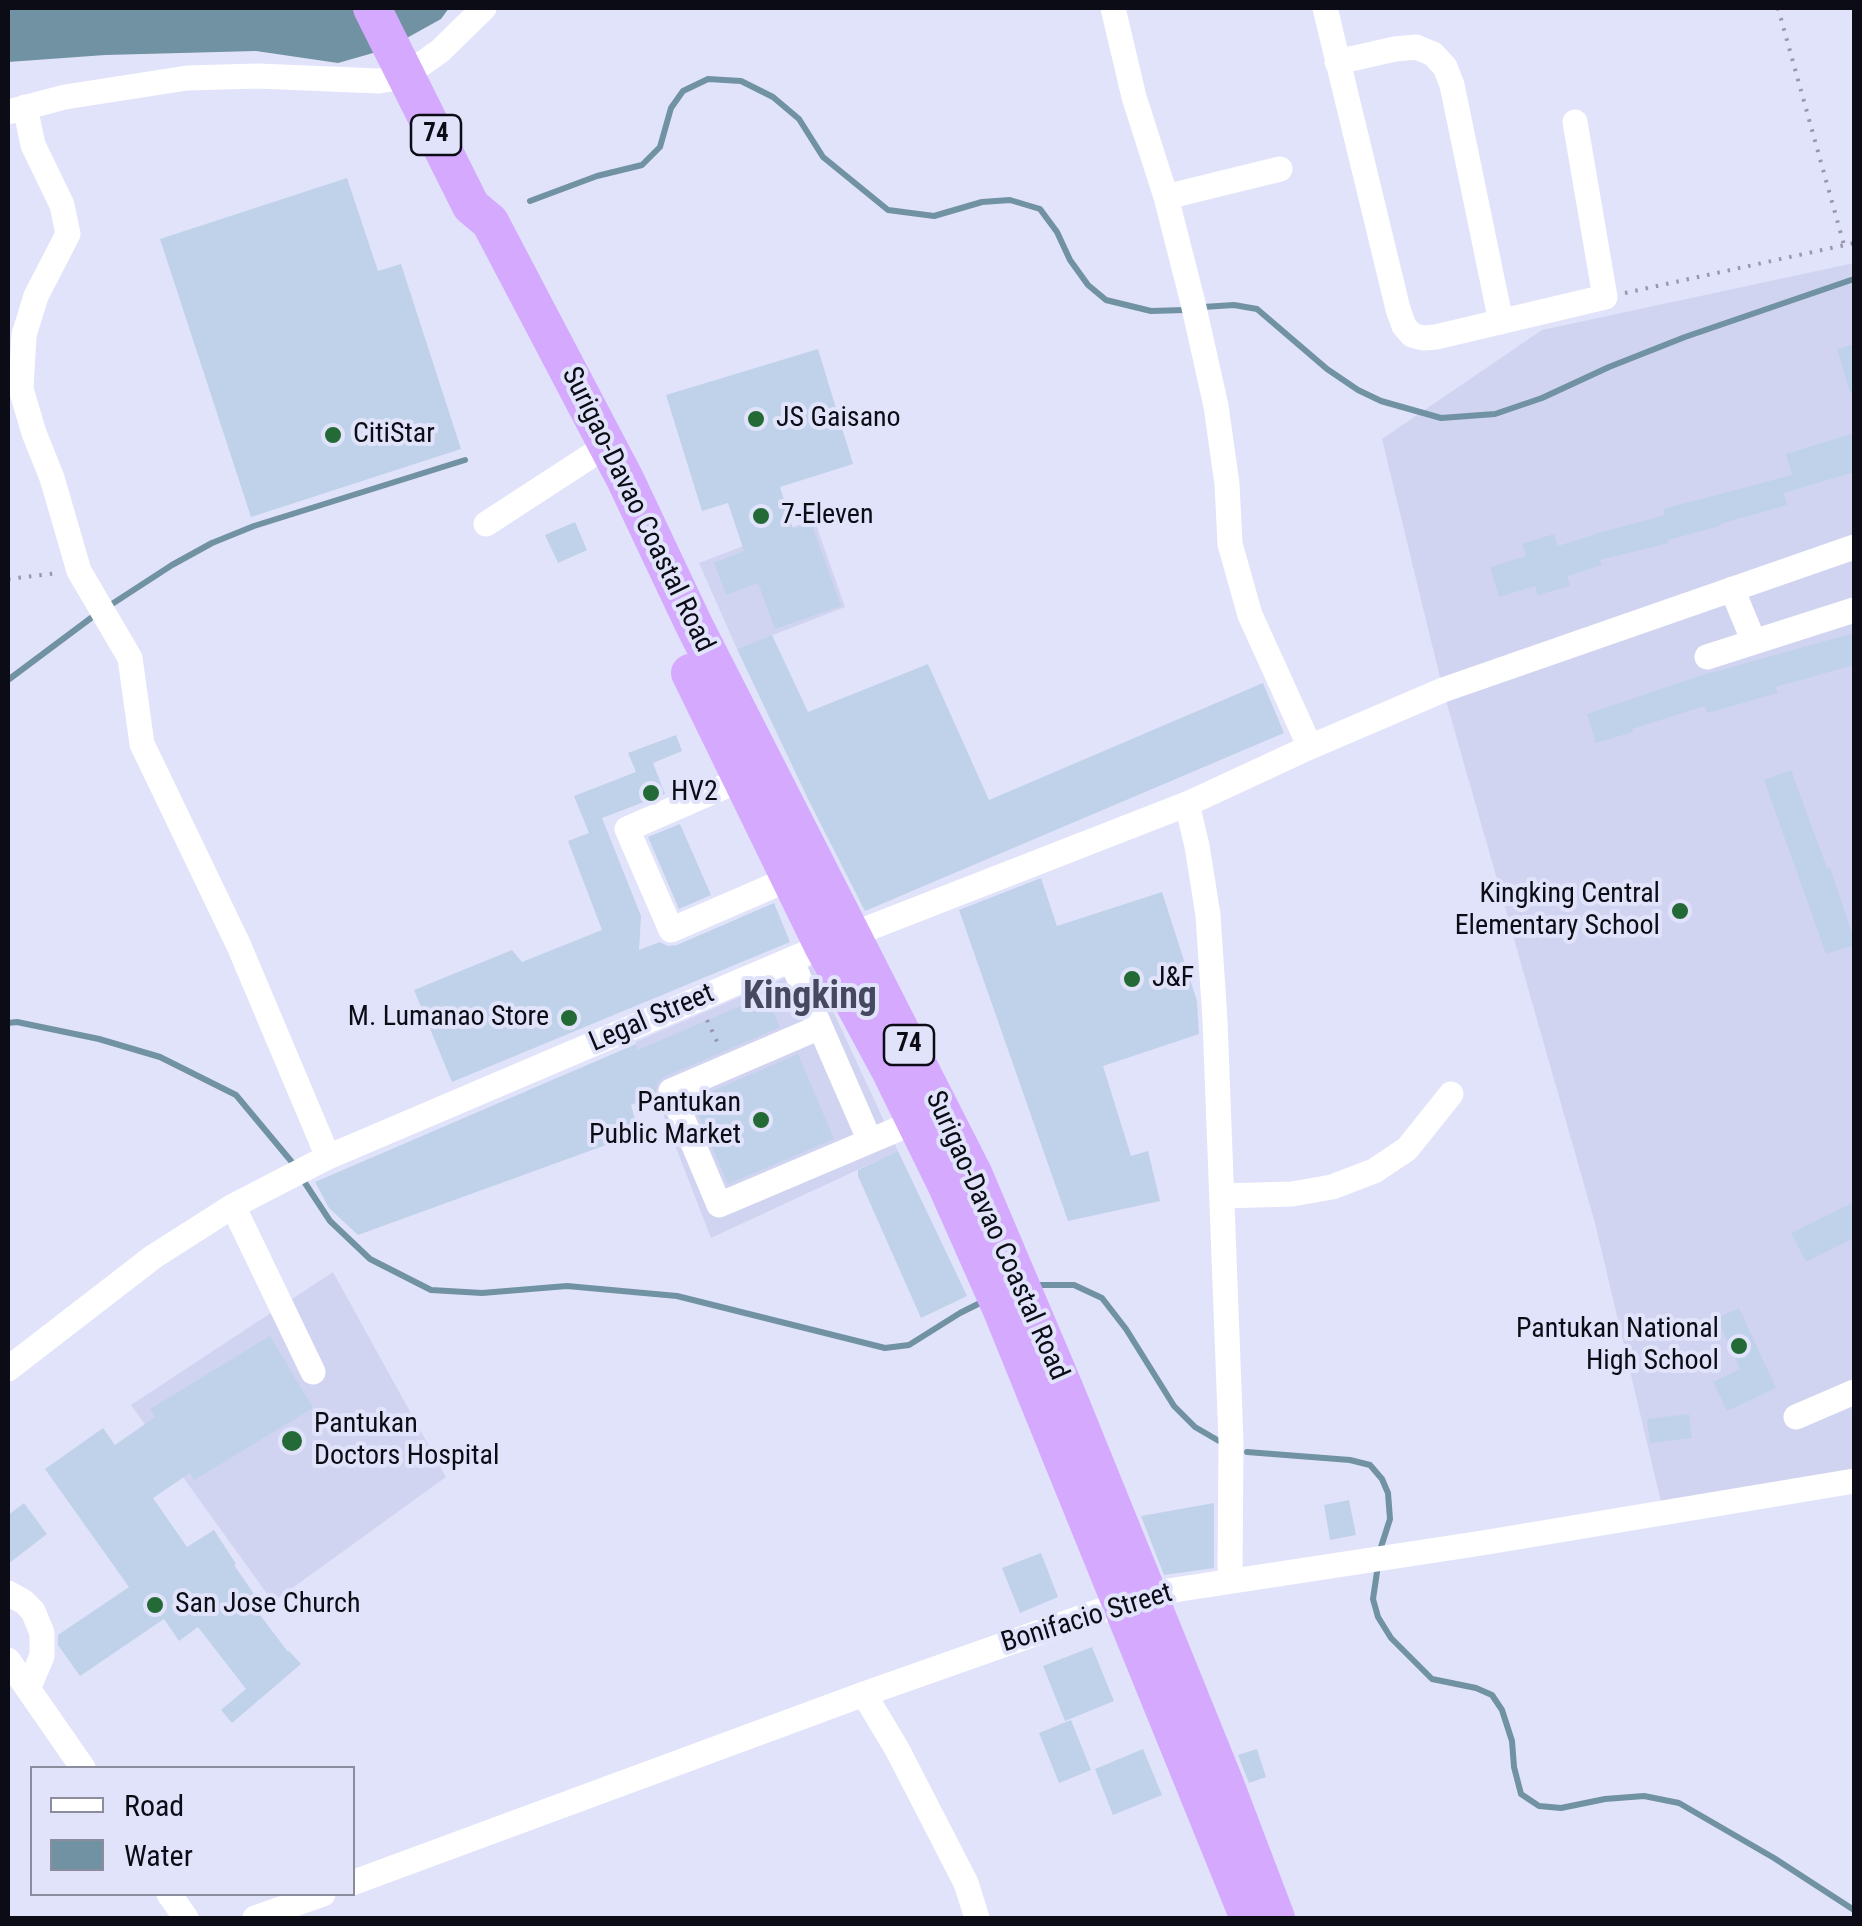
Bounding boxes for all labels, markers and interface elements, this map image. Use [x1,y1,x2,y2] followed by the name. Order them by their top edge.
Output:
[411,115,461,155] road number: 74
[553,362,721,658] street label: Surigao-Davao Coastal Road
[776,402,901,436] place label: JS Gaisano
[745,408,767,430] marker: JS Gaisano
[353,418,435,452] place label: CitiStar
[322,424,344,446] marker: CitiStar
[781,499,874,533] place label: 7-Eleven
[750,505,772,527] marker: 7-Eleven
[671,776,718,810] place label: HV2
[640,782,662,804] marker: HV2
[1455,878,1660,944] place label: Kingking Central Elementary School
[1669,900,1691,922] marker: Kingking Central Elementary School
[1152,962,1194,996] place label: J&F
[1121,968,1143,990] marker: J&F
[743,975,877,1021] district label: Kingking
[585,978,719,1060] street label: Legal Street
[348,1001,549,1035] place label: M. Lumanao Store
[558,1007,580,1029] marker: M. Lumanao Store
[884,1025,934,1065] road number: 74
[917,1086,1075,1386] street label: Surigao-Davao Coastal Road
[589,1087,741,1153] place label: Pantukan Public Market
[750,1109,772,1131] marker: Pantukan Public Market
[1516,1313,1719,1379] place label: Pantukan National High School
[1728,1335,1750,1357] marker: Pantukan National High School
[314,1408,499,1474] place label: Pantukan Doctors Hospital
[279,1428,305,1454] marker: Pantukan Doctors Hospital
[997,1577,1177,1661] street label: Bonifacio Street
[175,1588,360,1622] place label: San Jose Church
[144,1594,166,1616] marker: San Jose Church
[30,1766,355,1896] legend
[124,1788,184,1823] text: Road
[124,1838,193,1873] text: Water

